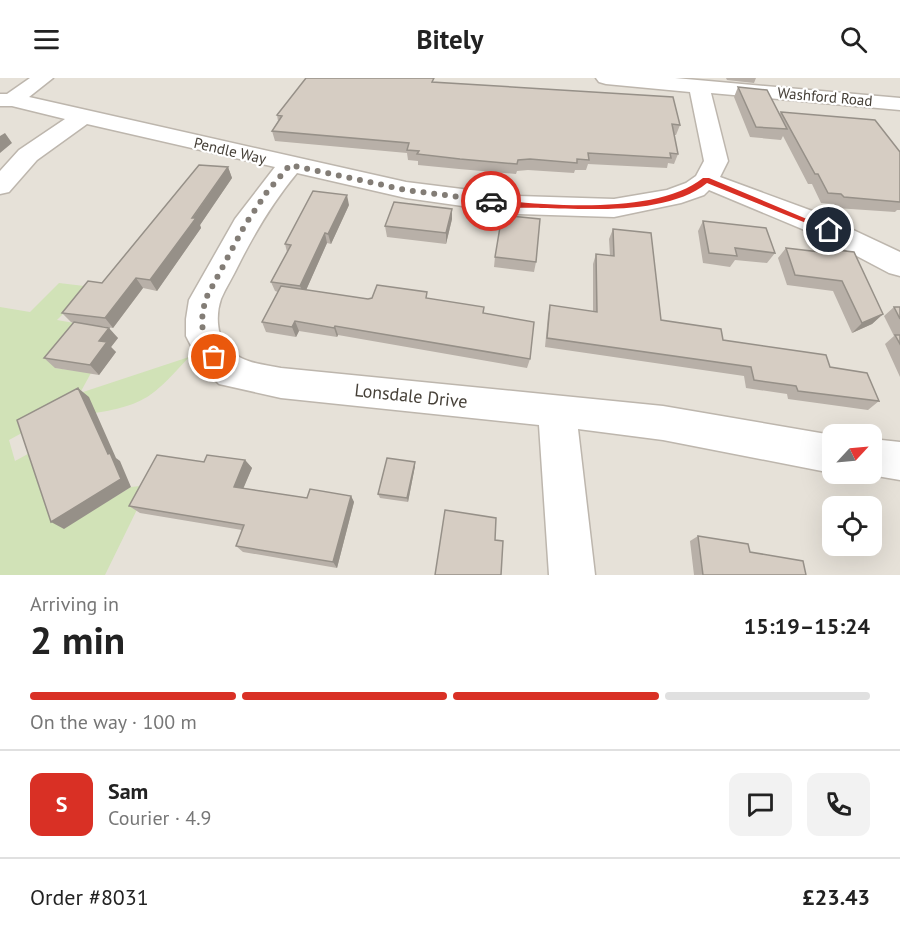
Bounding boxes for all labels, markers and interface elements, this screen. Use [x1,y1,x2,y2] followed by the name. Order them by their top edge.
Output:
[416,22,484,56] text: Bitely
[30,23,63,56] icon: menu
[837,23,870,56] icon: search
[777,83,873,110] street label: Washford Road
[192,133,268,168] street label: Pendle Way
[461,171,521,231] courier
[475,185,508,218] icon: car
[803,204,854,255] pin
[812,213,845,246] icon: home
[188,331,239,382] pin
[197,340,230,373] icon: bag
[353,378,469,413] street label: Lonsdale Drive
[822,424,882,484] north arrow
[822,424,882,556] map controls
[822,496,882,556] button: locate
[30,591,119,617] text: Arriving in
[744,612,870,640] text: 15:19–15:24
[30,614,125,665] text: 2 min
[30,709,197,735] text: On the way · 100 m
[729,773,792,836] button: chat
[807,773,870,836] button: phone
[108,777,148,805] text: Sam
[56,790,67,818] text: S
[108,805,211,831] text: Courier · 4.9
[30,883,149,911] text: Order #8031
[802,883,870,911] text: £23.43

